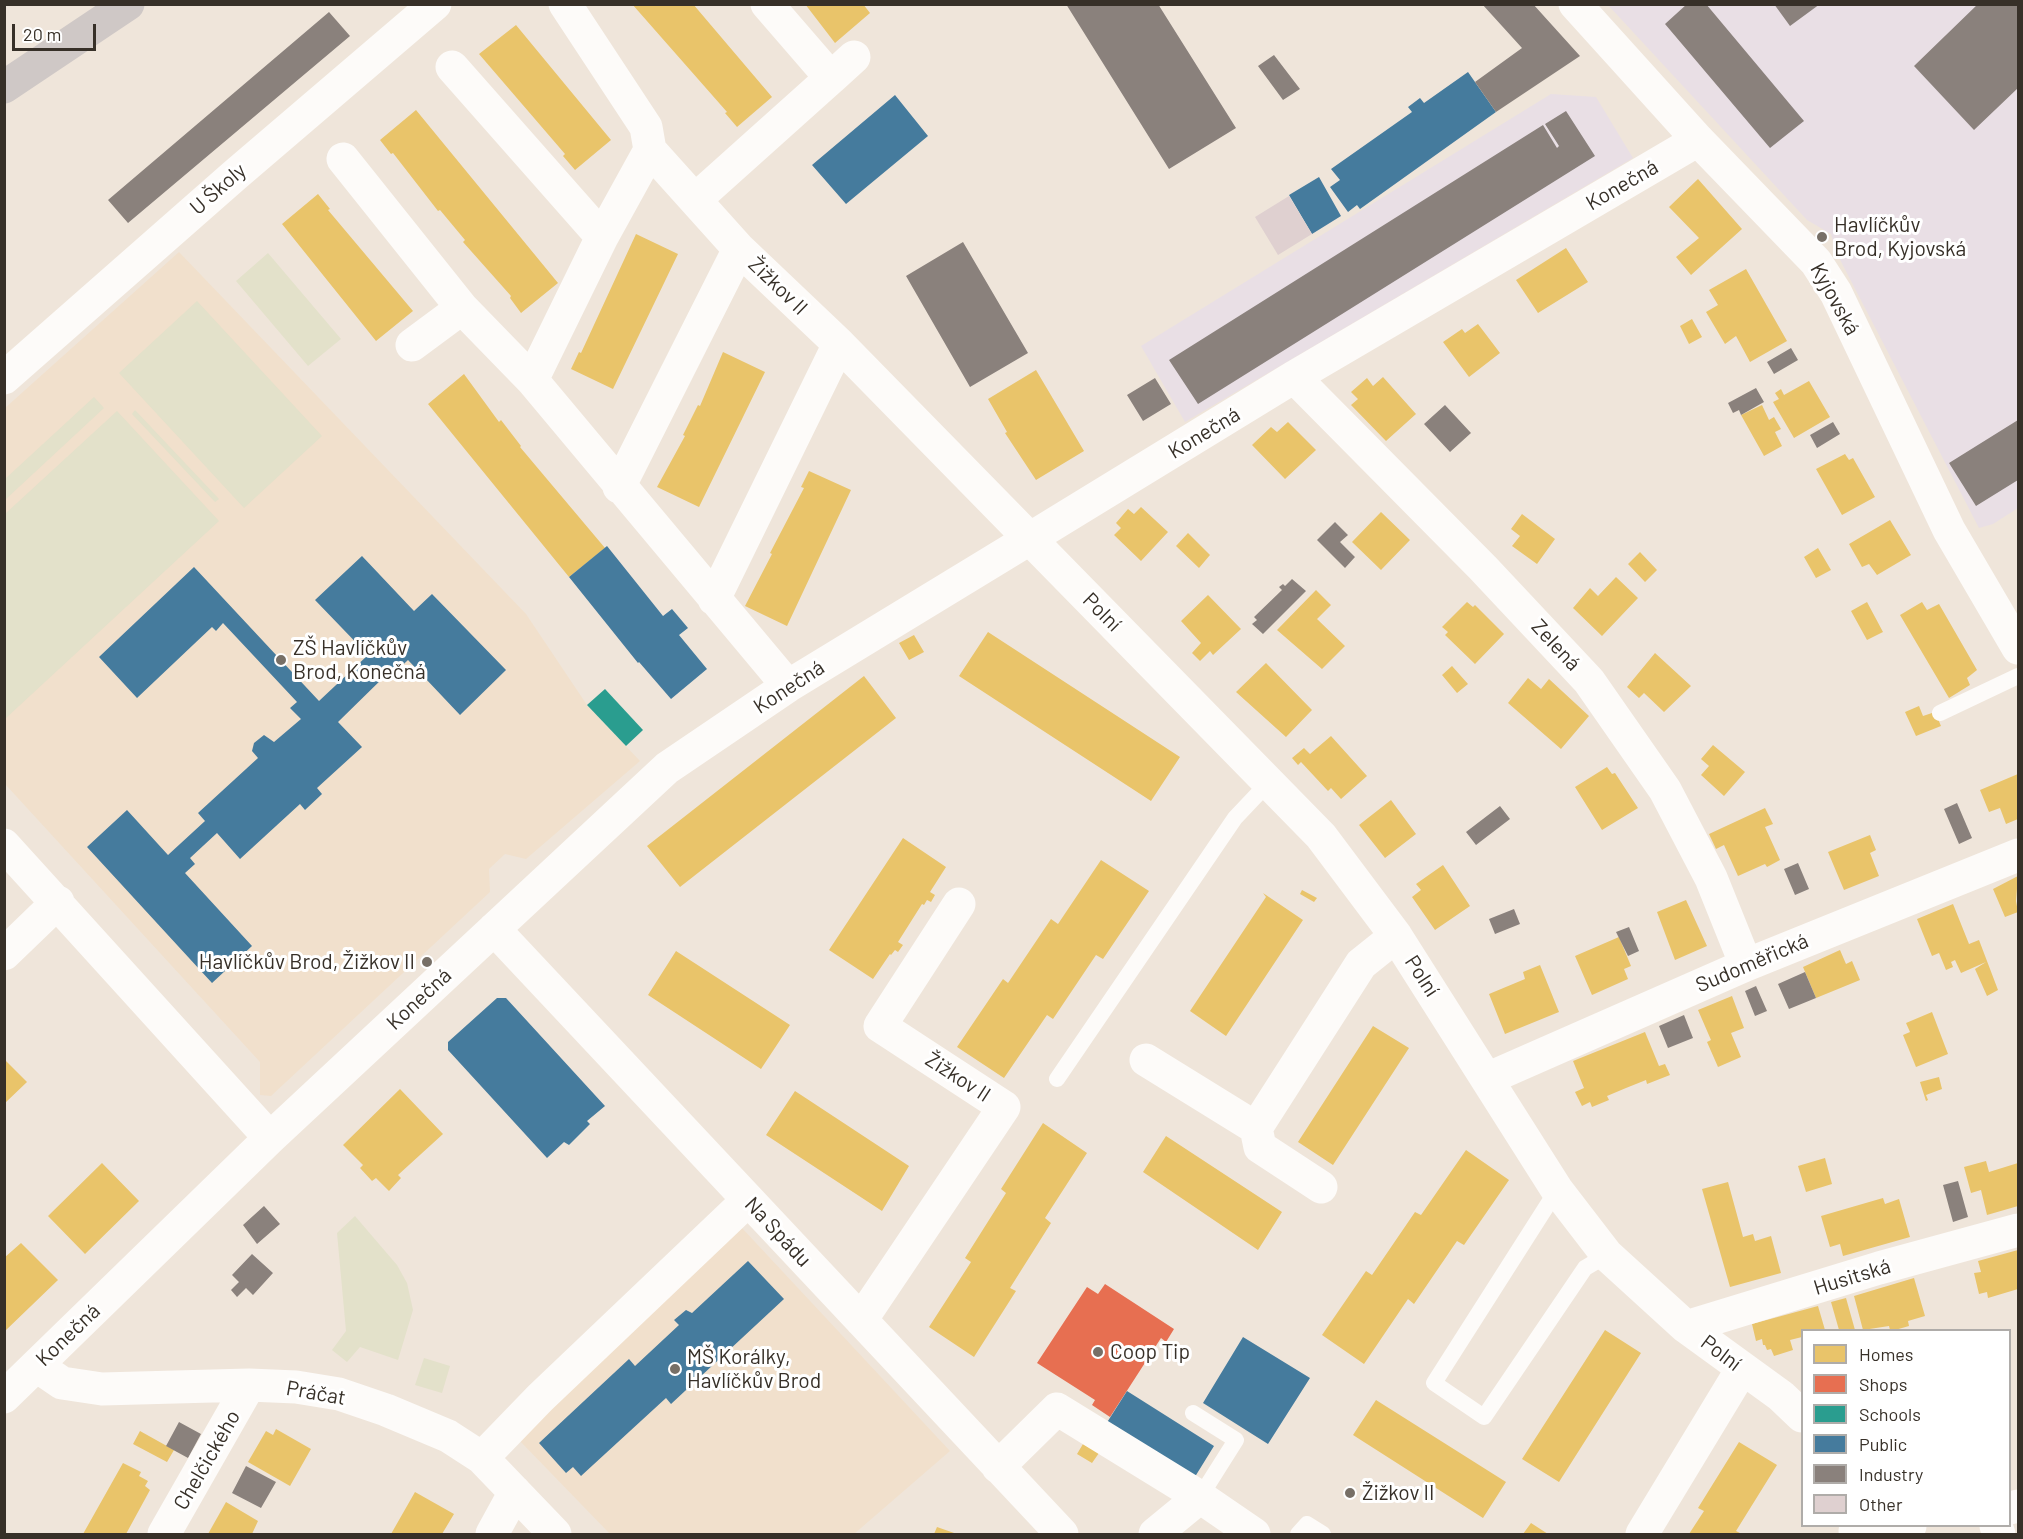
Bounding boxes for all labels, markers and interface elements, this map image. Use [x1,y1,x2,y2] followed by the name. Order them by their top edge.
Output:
[15,12,99,50] scale bar
[23,23,61,45] text: 20 m
[1581,154,1663,216] street label: Konečná
[185,158,251,220] street label: U Školy
[1834,212,1966,262] place label: Havlíčkův Brod, Kyjovská
[1815,230,1829,244] marker: Havlíčkův Brod, Kyjovská
[743,252,813,320] street label: Žižkov II
[1805,258,1865,340] street label: Kyjovská
[1164,402,1244,464] street label: Konečná
[1077,587,1127,637] street label: Polní
[1526,614,1586,676] street label: Zelená
[293,635,426,685] place label: ZŠ Havlíčkův Brod, Konečná
[274,653,288,667] marker: ZŠ Havlíčkův Brod, Konečná
[749,655,829,719] street label: Konečná
[1692,928,1812,998] street label: Sudoměřická
[199,949,415,975] place label: Havlíčkův Brod, Žižkov II
[1399,951,1445,1001] street label: Polní
[420,955,434,969] marker: Havlíčkův Brod, Žižkov II
[381,963,457,1035] street label: Konečná
[921,1047,995,1107] street label: Žižkov II
[739,1192,817,1272] street label: Na Spádu
[1810,1253,1894,1301] street label: Husitská
[31,1298,105,1372] street label: Konečná
[1801,1329,2011,1527] legend
[1696,1330,1746,1376] street label: Polní
[1110,1339,1190,1365] place label: Coop Tip
[1859,1343,1913,1365] text: Homes
[687,1344,821,1394] place label: MŠ Korálky, Havlíčkův Brod
[1091,1345,1105,1359] marker: Coop Tip
[668,1362,682,1376] marker: MŠ Korálky, Havlíčkův Brod
[1859,1373,1908,1395] text: Shops
[284,1375,348,1411] street label: Práčat
[1859,1403,1921,1425] text: Schools
[168,1406,246,1514] street label: Chelčického
[1859,1433,1907,1455] text: Public
[1859,1463,1923,1485] text: Industry
[1362,1480,1434,1506] place label: Žižkov II
[1343,1486,1357,1500] marker: Žižkov II
[1859,1493,1902,1515] text: Other

